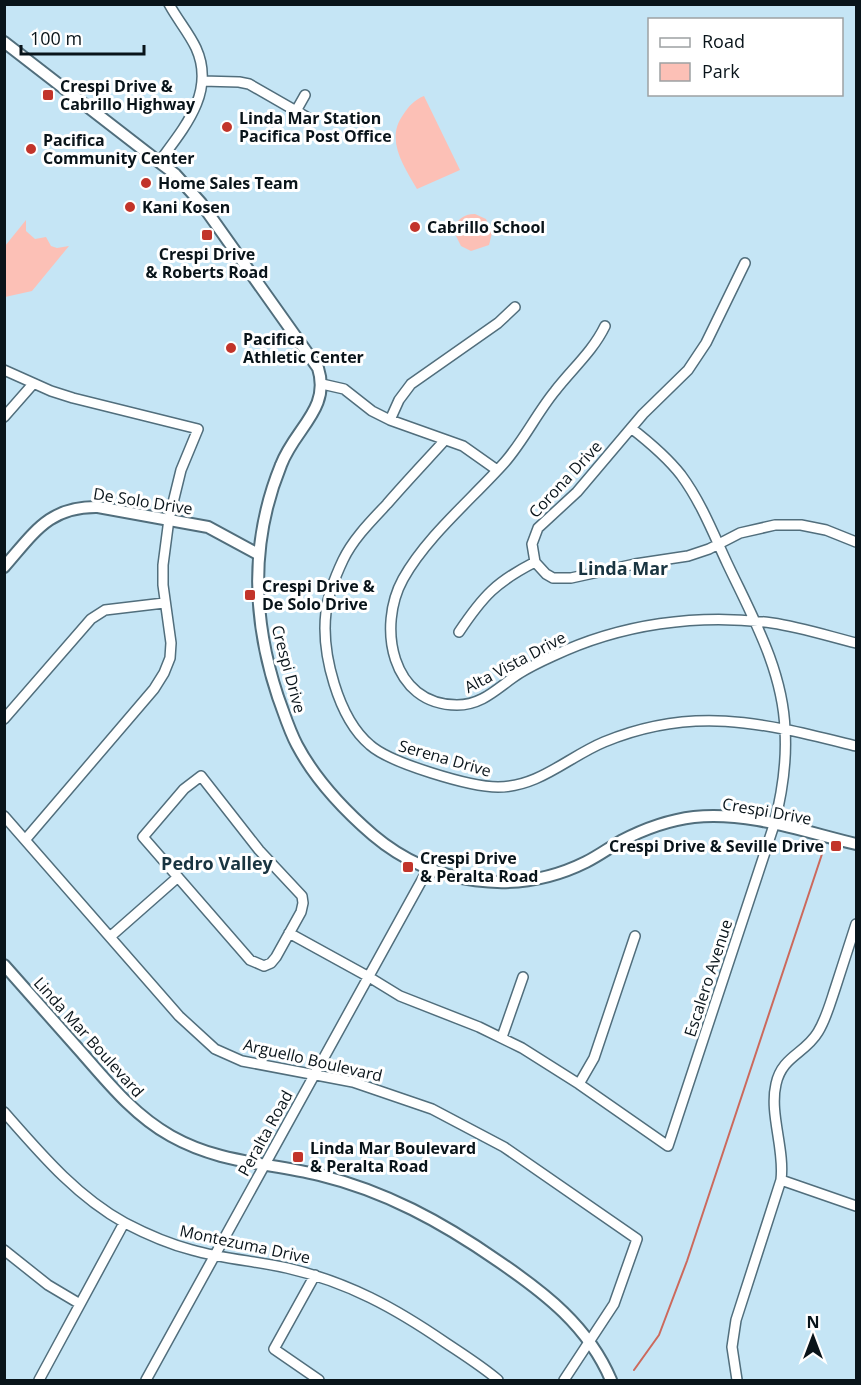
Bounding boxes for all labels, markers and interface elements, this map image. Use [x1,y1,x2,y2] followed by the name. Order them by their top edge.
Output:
[21,18,144,56] scale bar
[648,18,843,96] legend
[30,26,82,50] text: 100 m
[702,29,745,53] text: Road
[702,59,740,83] text: Park
[60,75,196,115] place label: Crespi Drive & Cabrillo Highway
[41,88,55,102] marker: Crespi Drive & Cabrillo Highway
[239,107,392,147] place label: Linda Mar Station Pacifica Post Office
[220,120,234,134] marker: Linda Mar Station Pacifica Post Office
[43,129,194,169] place label: Pacifica Community Center
[24,142,38,156] marker: Pacifica Community Center
[158,172,298,194] place label: Home Sales Team
[139,176,153,190] marker: Home Sales Team
[142,196,230,218] place label: Kani Kosen
[123,200,137,214] marker: Kani Kosen
[427,216,545,238] place label: Cabrillo School
[408,220,422,234] marker: Cabrillo School
[200,228,214,242] marker: Crespi Drive & Roberts Road
[146,243,268,283] place label: Crespi Drive & Roberts Road
[243,328,364,368] place label: Pacifica Athletic Center
[224,341,238,355] marker: Pacifica Athletic Center
[524,436,606,522] street label: Corona Drive
[92,482,194,520] street label: De Solo Drive
[578,556,668,580] district label: Linda Mar
[262,575,375,615] place label: Crespi Drive & De Solo Drive
[243,588,257,602] marker: Crespi Drive & De Solo Drive
[267,623,311,716] street label: Crespi Drive
[460,626,570,698] street label: Alta Vista Drive
[396,734,494,782] street label: Serena Drive
[721,792,813,830] street label: Crespi Drive
[609,835,824,857] place label: Crespi Drive & Seville Drive
[829,839,843,853] marker: Crespi Drive & Seville Drive
[420,847,539,887] place label: Crespi Drive & Peralta Road
[161,851,274,875] district label: Pedro Valley
[401,860,415,874] marker: Crespi Drive & Peralta Road
[679,917,737,1039] street label: Escalero Avenue
[29,972,149,1102] street label: Linda Mar Boulevard
[241,1033,385,1087] street label: Arguello Boulevard
[232,1086,298,1180] street label: Peralta Road
[310,1137,476,1177] place label: Linda Mar Boulevard & Peralta Road
[291,1150,305,1164] marker: Linda Mar Boulevard & Peralta Road
[178,1219,312,1269] street label: Montezuma Drive
[783,1307,843,1367] north arrow
[806,1311,820,1333] text: N

